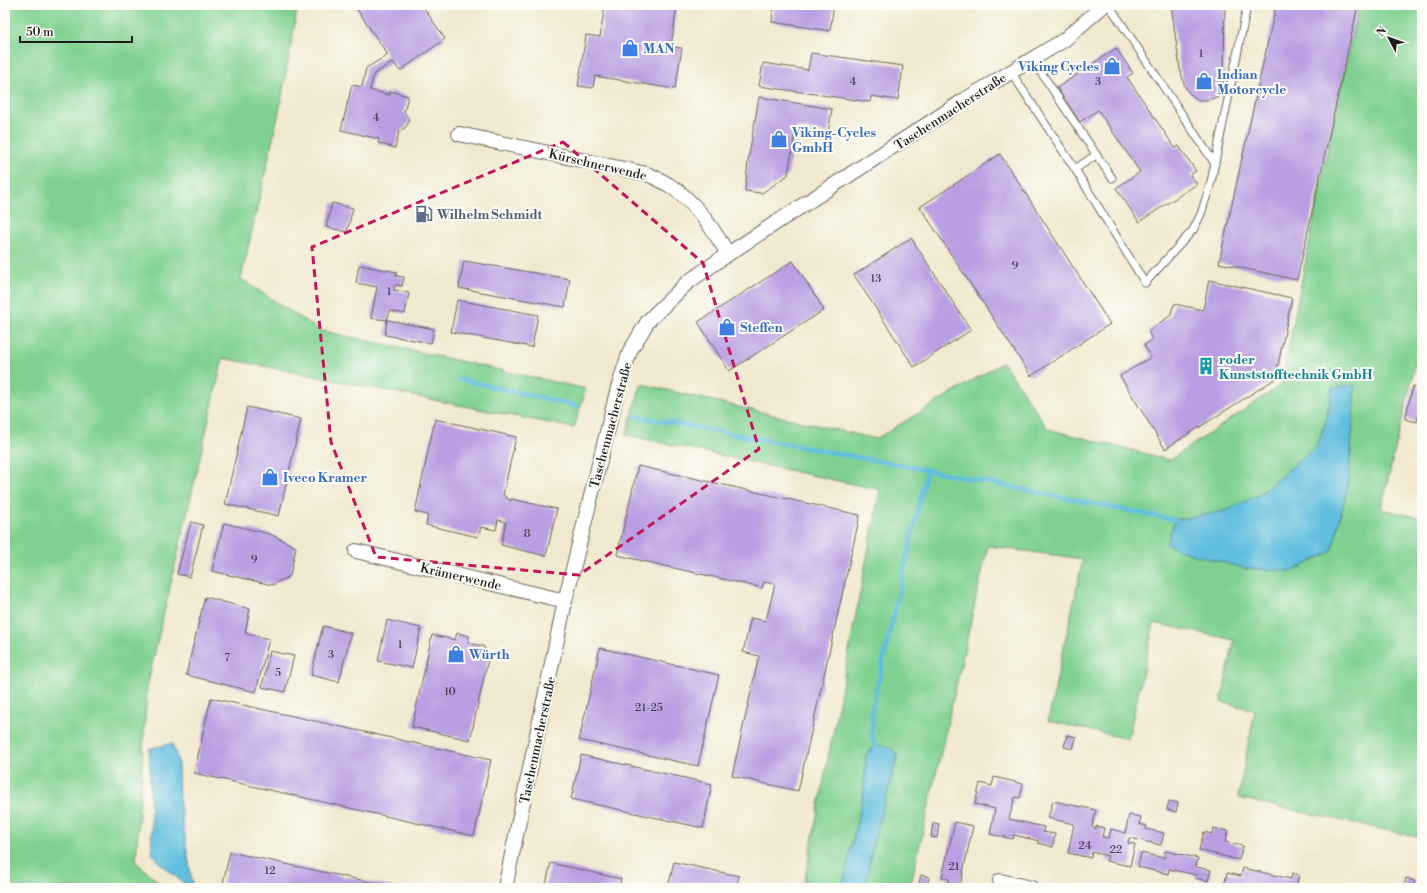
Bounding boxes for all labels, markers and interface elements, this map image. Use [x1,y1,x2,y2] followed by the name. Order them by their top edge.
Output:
[20,18,132,44] scale bar
[1369,18,1409,58] north arrow
[1374,24,1391,40] text: N
[26,25,54,40] text: 50 m
[620,38,640,58] shop icon: MAN
[643,41,675,57] place label: MAN
[1199,47,1204,61] house number: 1
[1102,56,1122,76] shop icon: Viking Cycles
[1017,59,1099,75] place label: Viking Cycles
[1217,67,1286,98] place label: Indian Motorcycle
[892,70,1010,154] street label: Taschenmacherstraße
[1194,71,1214,91] shop icon: Indian Motorcycle
[850,75,857,89] house number: 4
[1095,75,1101,89] house number: 3
[373,111,380,125] house number: 4
[791,125,876,156] place label: Viking-Cycles GmbH
[769,129,789,149] shop icon: Viking-Cycles GmbH
[547,146,649,184] street label: Kürschnerwende
[414,204,434,224] fuel station icon: Wilhelm Schmidt
[436,207,543,223] place label: Wilhelm Schmidt
[1012,259,1019,273] house number: 9
[871,272,881,286] house number: 13
[387,285,392,299] house number: 1
[717,317,737,337] shop icon: Steffen
[740,320,783,336] place label: Steffen
[1219,352,1373,383] place label: roder Kunststofftechnik GmbH
[1196,356,1216,376] building icon: roder Kunststofftechnik GmbH
[586,360,636,490] street label: Taschenmacherstraße
[260,467,280,487] shop icon: Iveco Kramer
[283,470,368,486] place label: Iveco Kramer
[524,527,531,541] house number: 8
[251,553,258,567] house number: 9
[419,560,503,594] street label: Krämerwende
[398,638,403,652] house number: 1
[446,644,466,664] shop icon: Würth
[468,647,510,663] place label: Würth
[328,648,334,662] house number: 3
[224,651,230,665] house number: 7
[275,666,281,680] house number: 5
[517,675,559,805] street label: Taschenmacherstraße
[444,685,456,699] house number: 10
[635,701,663,715] house number: 21-25
[1079,839,1092,853] house number: 24
[1110,843,1122,857] house number: 22
[948,860,960,874] house number: 21
[264,864,276,878] house number: 12

